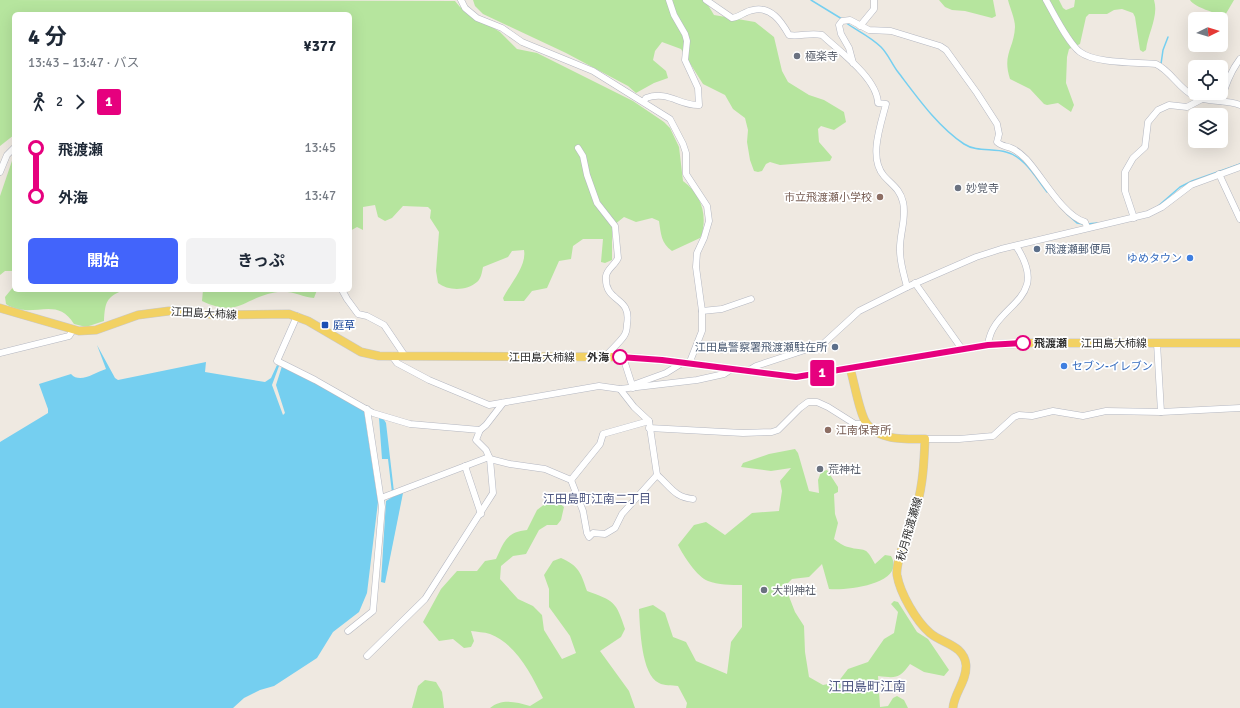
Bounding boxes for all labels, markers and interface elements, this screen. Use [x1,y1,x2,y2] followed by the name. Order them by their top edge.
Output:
[1188,12,1228,52] north arrow
[1188,12,1228,148] map controls
[28,23,67,50] text: 4 分
[304,37,336,55] text: ¥377
[805,50,838,63] place label: 極楽寺
[792,51,802,61] marker: 極楽寺
[28,55,139,71] text: 13:43 – 13:47 · バス
[1188,60,1228,100] button: locate
[28,91,50,113] icon: walk
[69,91,91,113] icon: forward
[105,93,113,110] text: 1
[56,94,63,110] text: 2
[1188,108,1228,148] button: layers
[304,140,336,156] text: 13:45
[58,141,103,159] text: 飛渡瀬
[966,182,999,195] place label: 妙覚寺
[953,183,963,193] marker: 妙覚寺
[304,188,336,204] text: 13:47
[58,189,88,207] text: 外海
[784,191,872,204] place label: 市立飛渡瀬小学校
[875,192,885,202] marker: 市立飛渡瀬小学校
[28,238,178,284] button: 開始
[186,238,336,284] button: きっぷ
[1045,243,1111,256] place label: 飛渡瀬郵便局
[1032,244,1042,254] marker: 飛渡瀬郵便局
[1127,252,1182,265] place label: ゆめタウン
[1185,253,1195,263] marker: ゆめタウン
[171,305,237,322] street label: 江田島大柿線
[333,319,355,332] place label: 庭草
[320,320,330,330] marker: 庭草
[1015,335,1031,351] marker: 飛渡瀬
[1034,337,1067,350] place label: 飛渡瀬
[1081,337,1147,350] street label: 江田島大柿線
[695,341,828,354] place label: 江田島警察署飛渡瀬駐在所
[830,342,840,352] marker: 江田島警察署飛渡瀬駐在所
[612,349,628,365] marker: 外海
[509,351,575,364] street label: 江田島大柿線
[587,351,609,364] place label: 外海
[809,360,835,386] line badge: 1
[1072,360,1153,373] place label: セブン-イレブン
[1059,361,1069,371] marker: セブン-イレブン
[818,364,826,381] text: 1
[836,424,892,437] place label: 江南保育所
[823,425,833,435] marker: 江南保育所
[828,463,861,476] place label: 荒神社
[815,464,825,474] marker: 荒神社
[543,492,651,507] district label: 江田島町江南二丁目
[894,496,925,563] street label: 秋月飛渡瀬線
[772,584,816,597] place label: 大判神社
[759,585,769,595] marker: 大判神社
[828,679,906,695] district label: 江田島町江南

